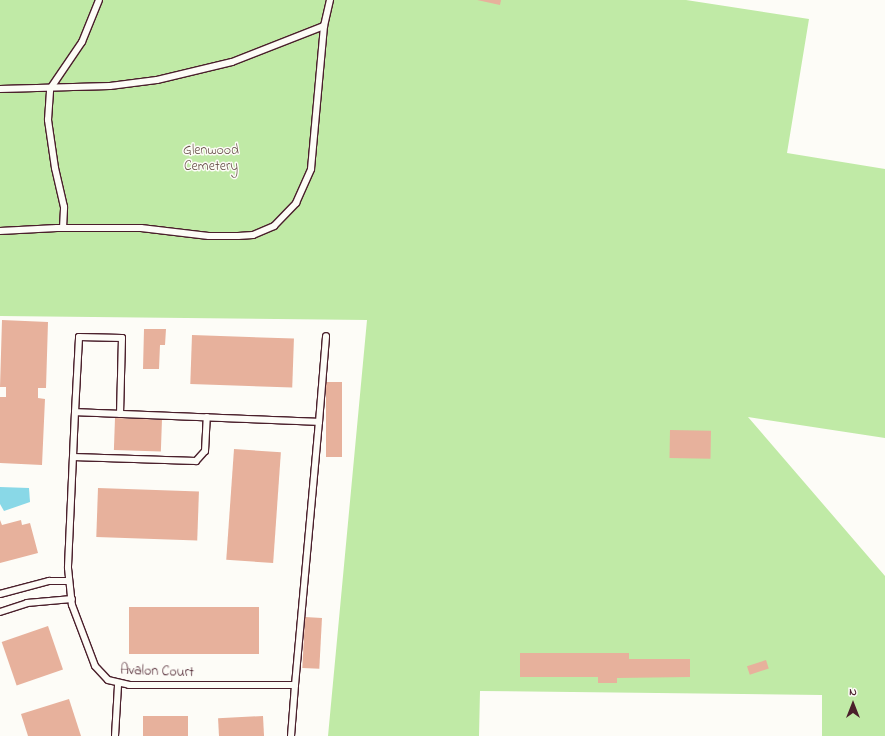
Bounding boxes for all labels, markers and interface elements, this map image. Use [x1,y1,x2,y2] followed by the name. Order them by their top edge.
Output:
[183,143,239,176] park label: Glenwood Cemetery
[120,662,194,682] street label: Avalon Court
[833,684,873,724] north arrow
[849,684,857,700] text: N

